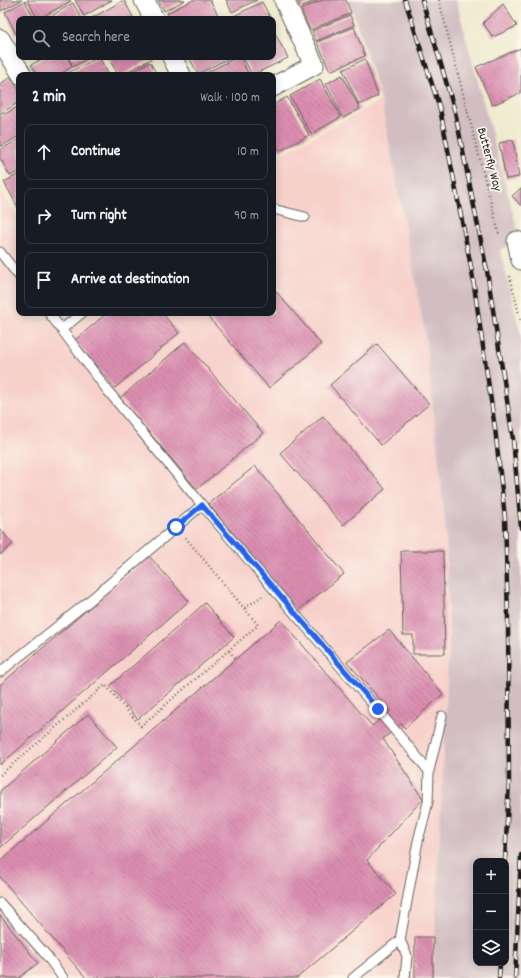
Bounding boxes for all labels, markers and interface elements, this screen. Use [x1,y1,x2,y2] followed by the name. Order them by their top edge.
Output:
[16,16,276,60] search box
[30,27,52,49] icon: search
[62,27,130,49] text: Search here
[32,86,66,110] text: 2 min
[200,89,260,108] text: Walk · 100 m
[471,126,506,194] street label: Butterfly Way
[33,141,55,163] icon: ahead
[71,141,120,163] text: Continue
[237,143,259,162] text: 10 m
[33,205,55,227] icon: right
[71,205,127,227] text: Turn right
[234,207,259,226] text: 90 m
[33,269,55,291] icon: arrive
[71,269,189,291] text: Arrive at destination
[167,518,185,536] route start
[369,700,387,718] route end
[473,858,509,966] map controls
[473,858,509,894] button: +
[473,894,509,930] button: −
[473,930,509,966] button: layers

